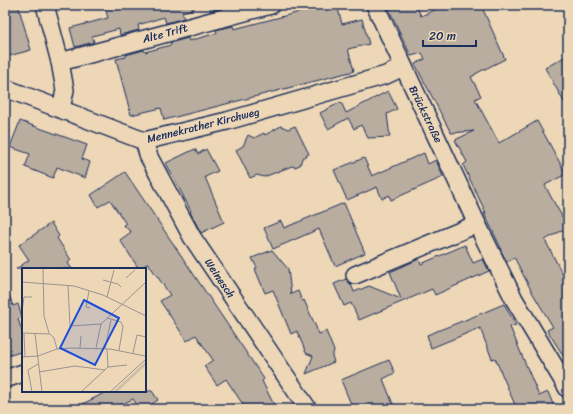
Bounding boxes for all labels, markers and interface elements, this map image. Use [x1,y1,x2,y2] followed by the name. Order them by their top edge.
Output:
[140,18,190,49] street label: Alte Trift
[423,22,476,48] scale bar
[429,25,456,47] text: 20 m
[403,82,448,146] street label: Brückstraße
[145,102,262,149] street label: Mennekrather Kirchweg
[199,254,240,302] street label: Weinesch
[22,268,146,392] inset map

